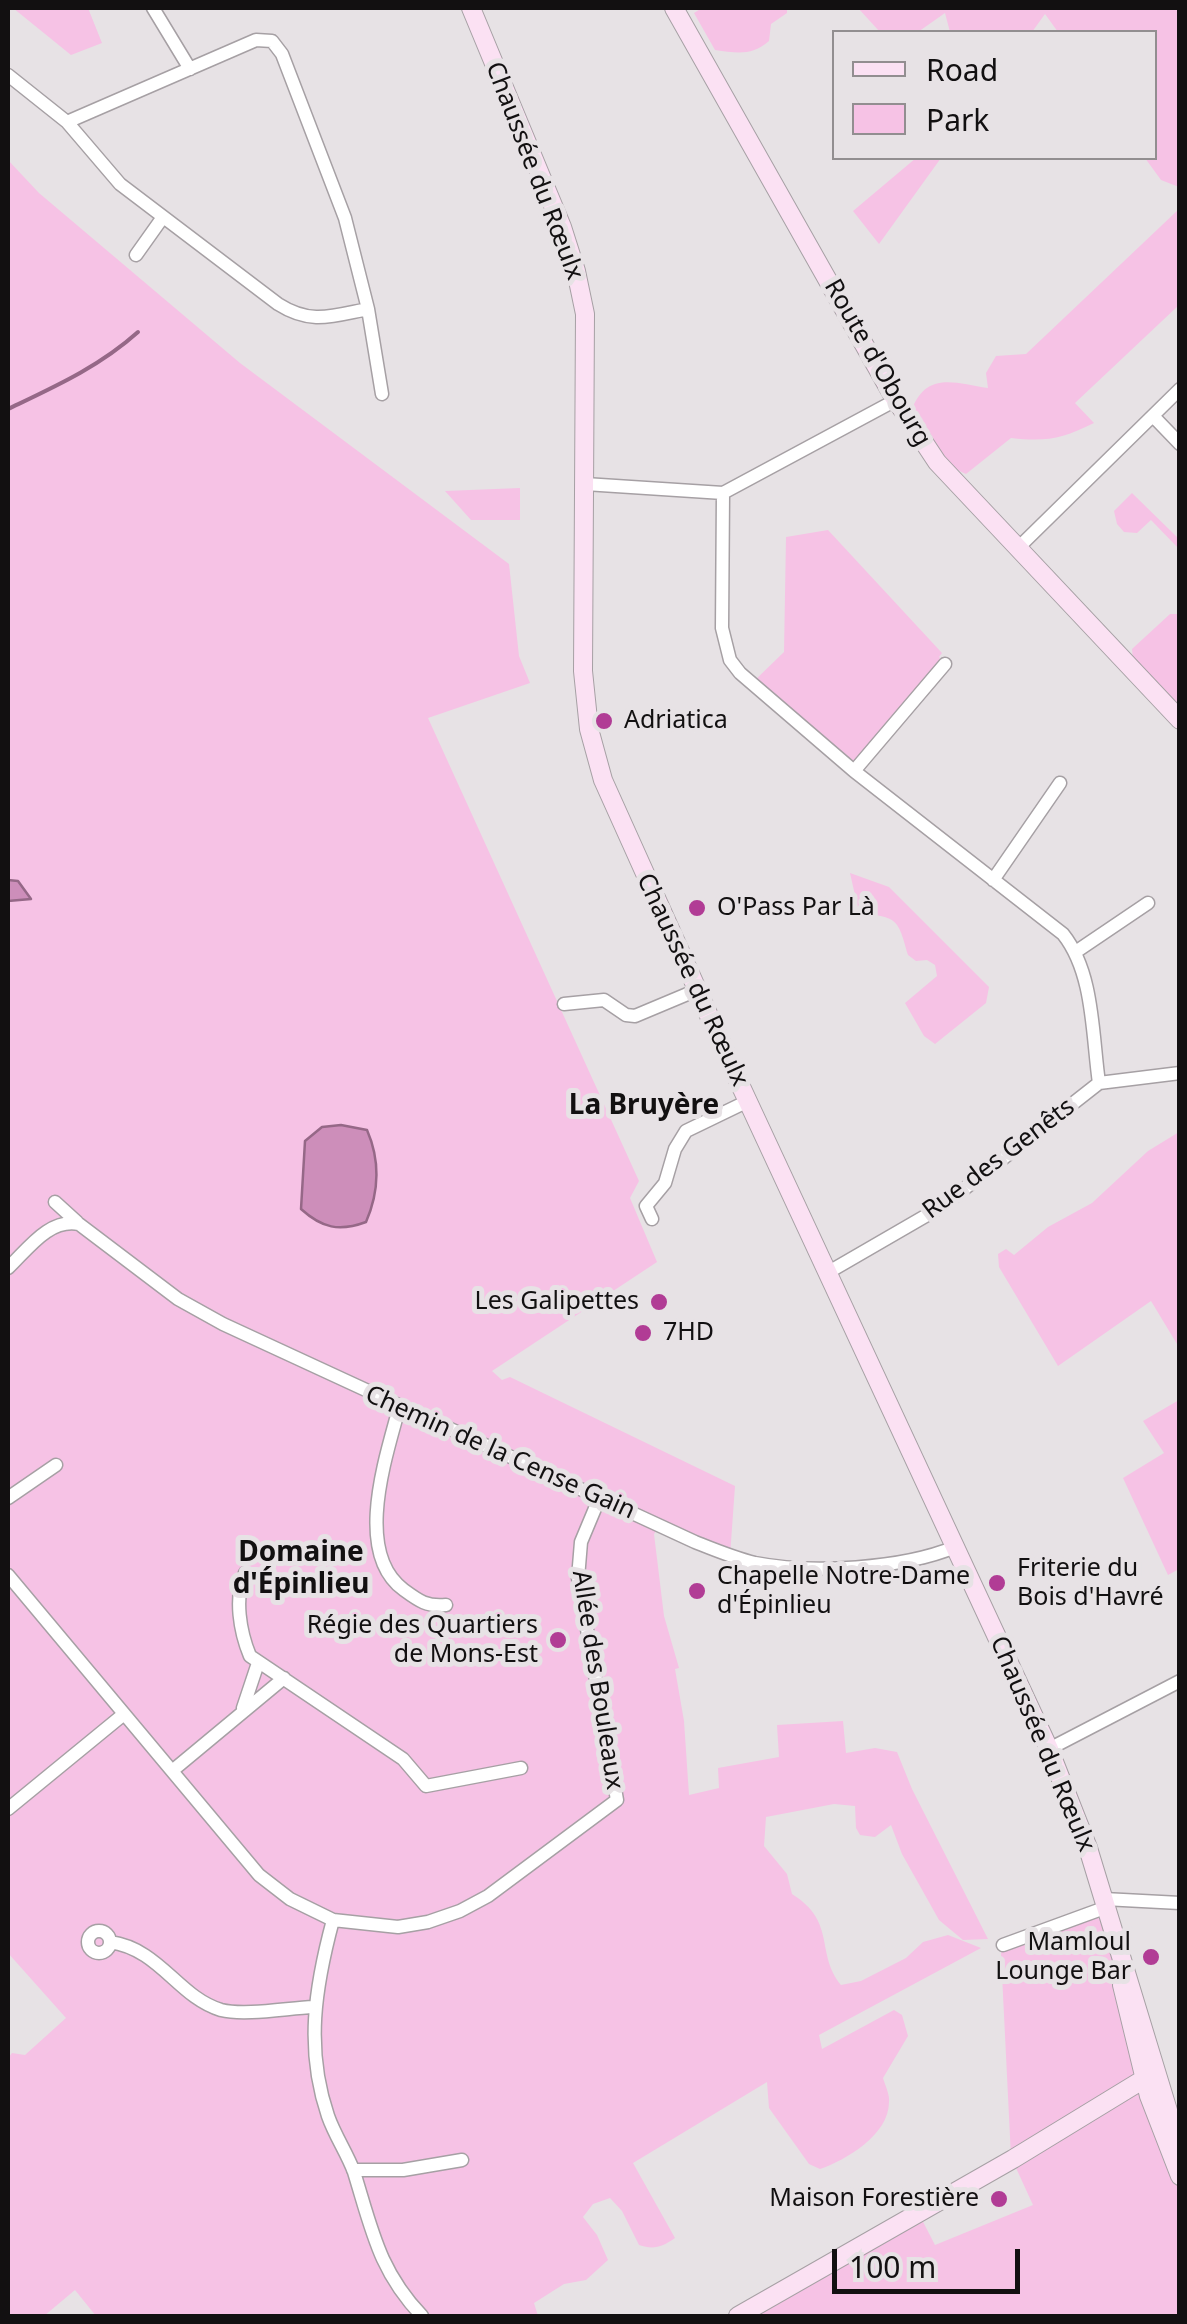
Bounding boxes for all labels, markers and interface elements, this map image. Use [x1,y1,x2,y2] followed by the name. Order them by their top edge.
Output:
[832,30,1157,160] legend
[926,49,998,90] text: Road
[479,58,589,284] street label: Chaussée du Rœulx
[926,99,989,140] text: Park
[817,274,937,452] street label: Route d'Obourg
[624,706,728,736] place label: Adriatica
[593,710,615,732] marker: Adriatica
[630,869,754,1091] street label: Chaussée du Rœulx
[717,893,875,923] place label: O'Pass Par Là
[686,897,708,919] marker: O'Pass Par Là
[569,1089,719,1123] district label: La Bruyère
[917,1092,1081,1226] street label: Rue des Genêts
[475,1287,639,1317] place label: Les Galipettes
[648,1291,670,1313] marker: Les Galipettes
[663,1318,714,1348] place label: 7HD
[632,1322,654,1344] marker: 7HD
[360,1380,640,1526] street label: Chemin de la Cense Gain
[233,1536,369,1602] district label: Domaine d'Épinlieu
[1017,1554,1163,1613] place label: Friterie du Bois d'Havré
[717,1562,970,1621] place label: Chapelle Notre-Dame d'Épinlieu
[565,1568,629,1792] street label: Allée des Bouleaux
[986,1572,1008,1594] marker: Friterie du Bois d'Havré
[686,1580,708,1602] marker: Chapelle Notre-Dame d'Épinlieu
[307,1611,538,1670] place label: Régie des Quartiers de Mons-Est
[547,1629,569,1651] marker: Régie des Quartiers de Mons-Est
[983,1632,1101,1856] street label: Chaussée du Rœulx
[995,1928,1131,1987] place label: Mamloul Lounge Bar
[1140,1946,1162,1968] marker: Mamloul Lounge Bar
[769,2184,979,2214] place label: Maison Forestière
[988,2188,1010,2210] marker: Maison Forestière
[837,2229,1024,2291] scale bar
[849,2246,936,2287] text: 100 m

